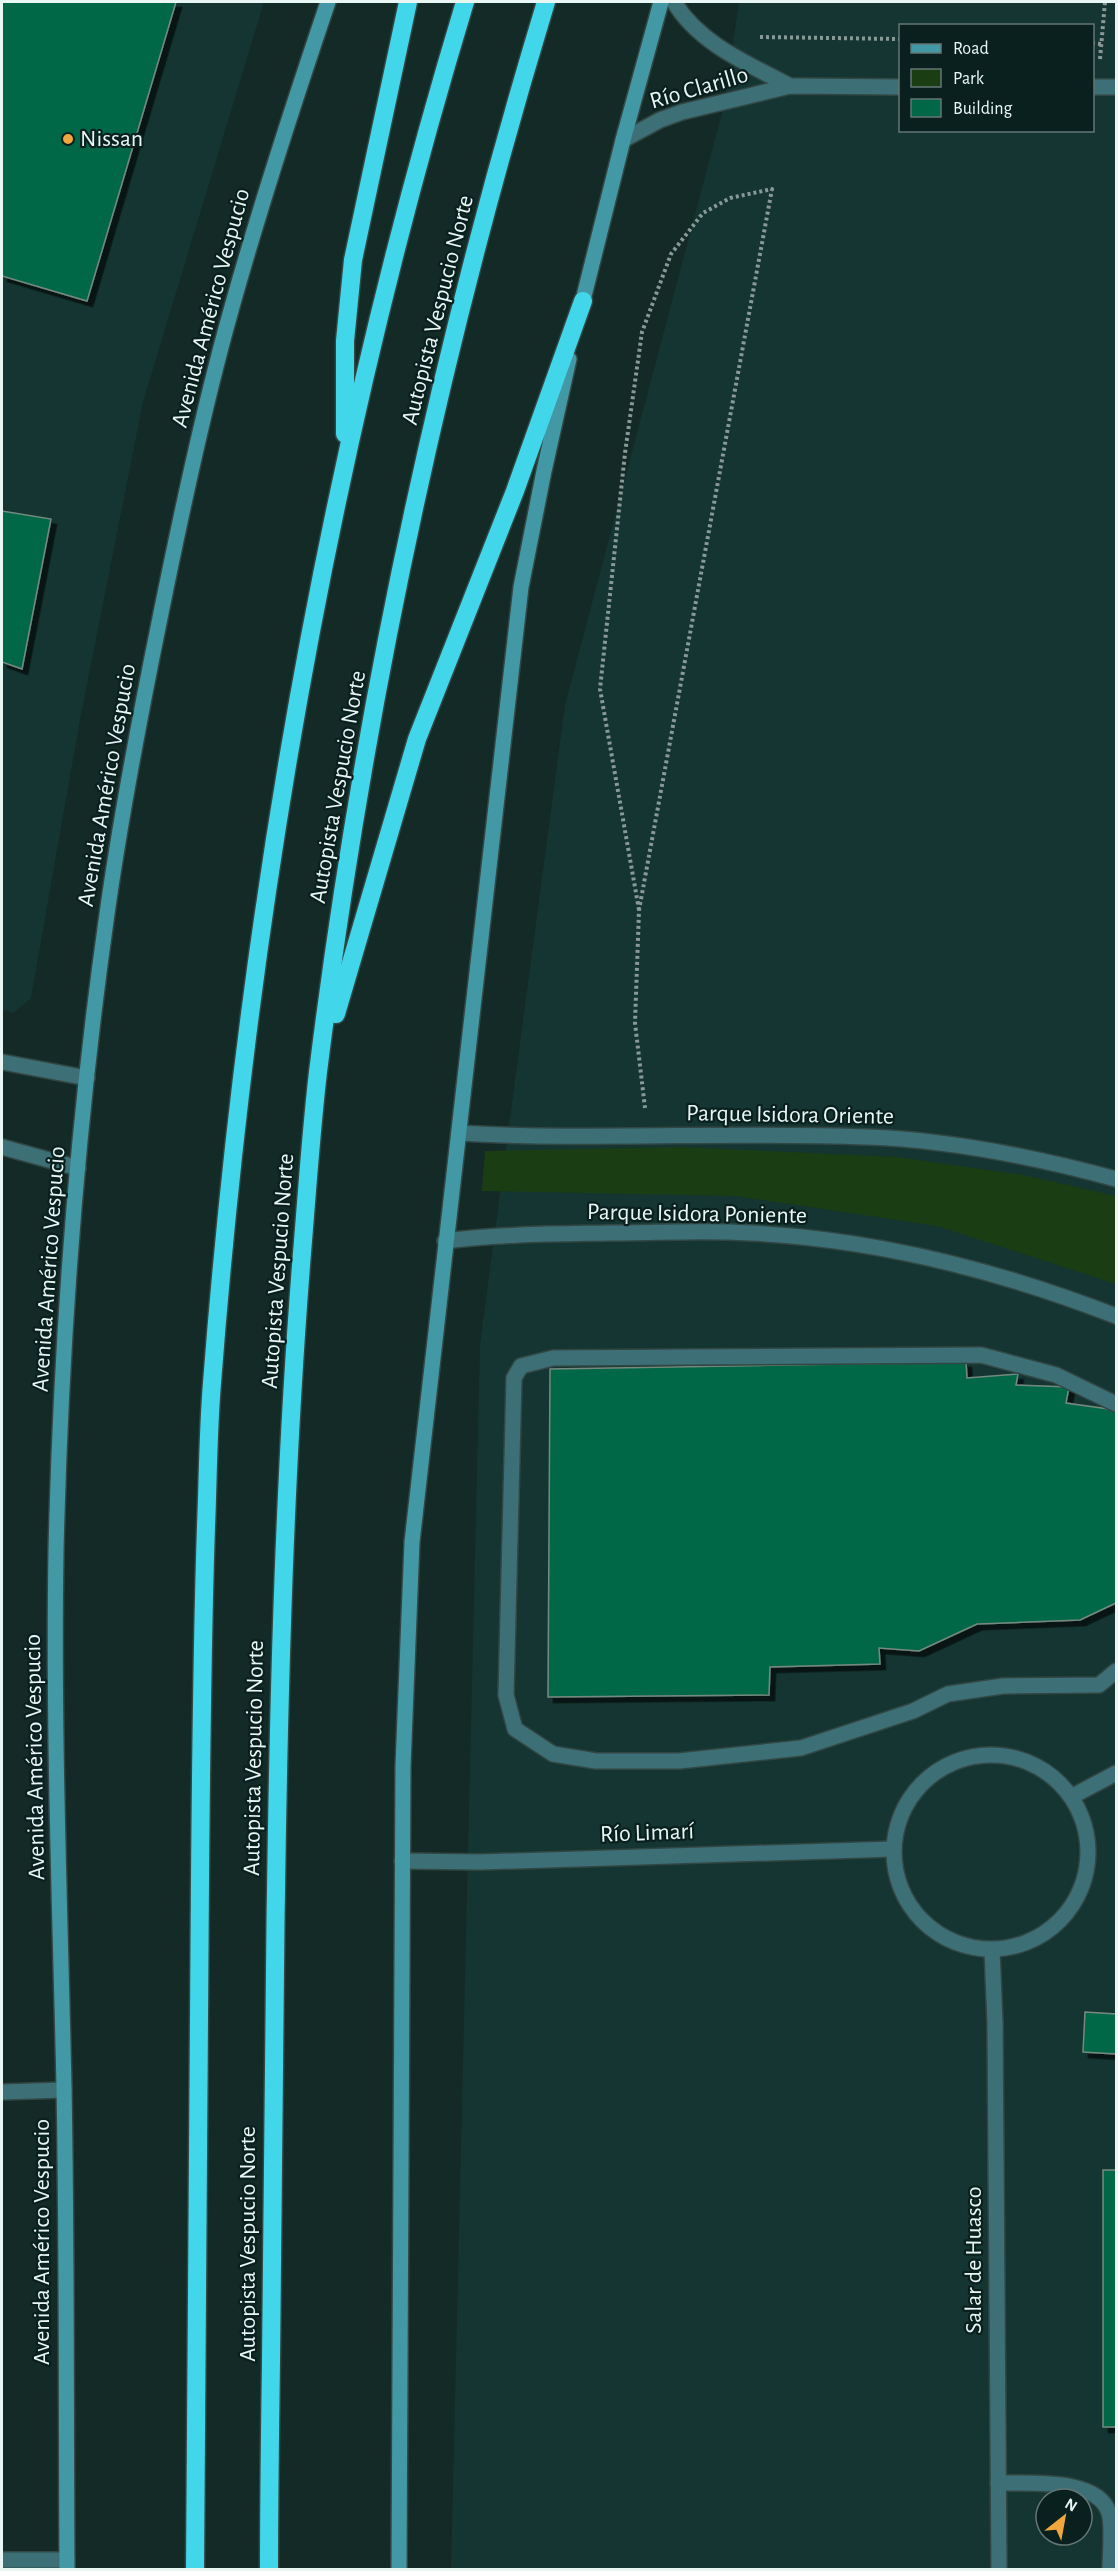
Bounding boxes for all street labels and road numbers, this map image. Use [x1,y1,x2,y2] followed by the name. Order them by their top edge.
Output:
[647,62,751,114] street label: Río Clarillo
[168,186,254,430] street label: Avenida Américo Vespucio
[398,193,478,427] street label: Autopista Vespucio Norte
[74,662,140,908] street label: Avenida Américo Vespucio
[306,669,370,905] street label: Autopista Vespucio Norte
[686,1101,894,1129] street label: Parque Isidora Oriente
[28,1145,70,1393] street label: Avenida Américo Vespucio
[258,1153,298,1389] street label: Autopista Vespucio Norte
[587,1200,807,1228] street label: Parque Isidora Poniente
[21,1634,49,1880] street label: Avenida Américo Vespucio
[240,1640,268,1876] street label: Autopista Vespucio Norte
[599,1819,695,1847] street label: Río Limarí
[30,2119,54,2365] street label: Avenida Américo Vespucio
[236,2126,260,2362] street label: Autopista Vespucio Norte
[962,2186,986,2334] street label: Salar de Huasco

